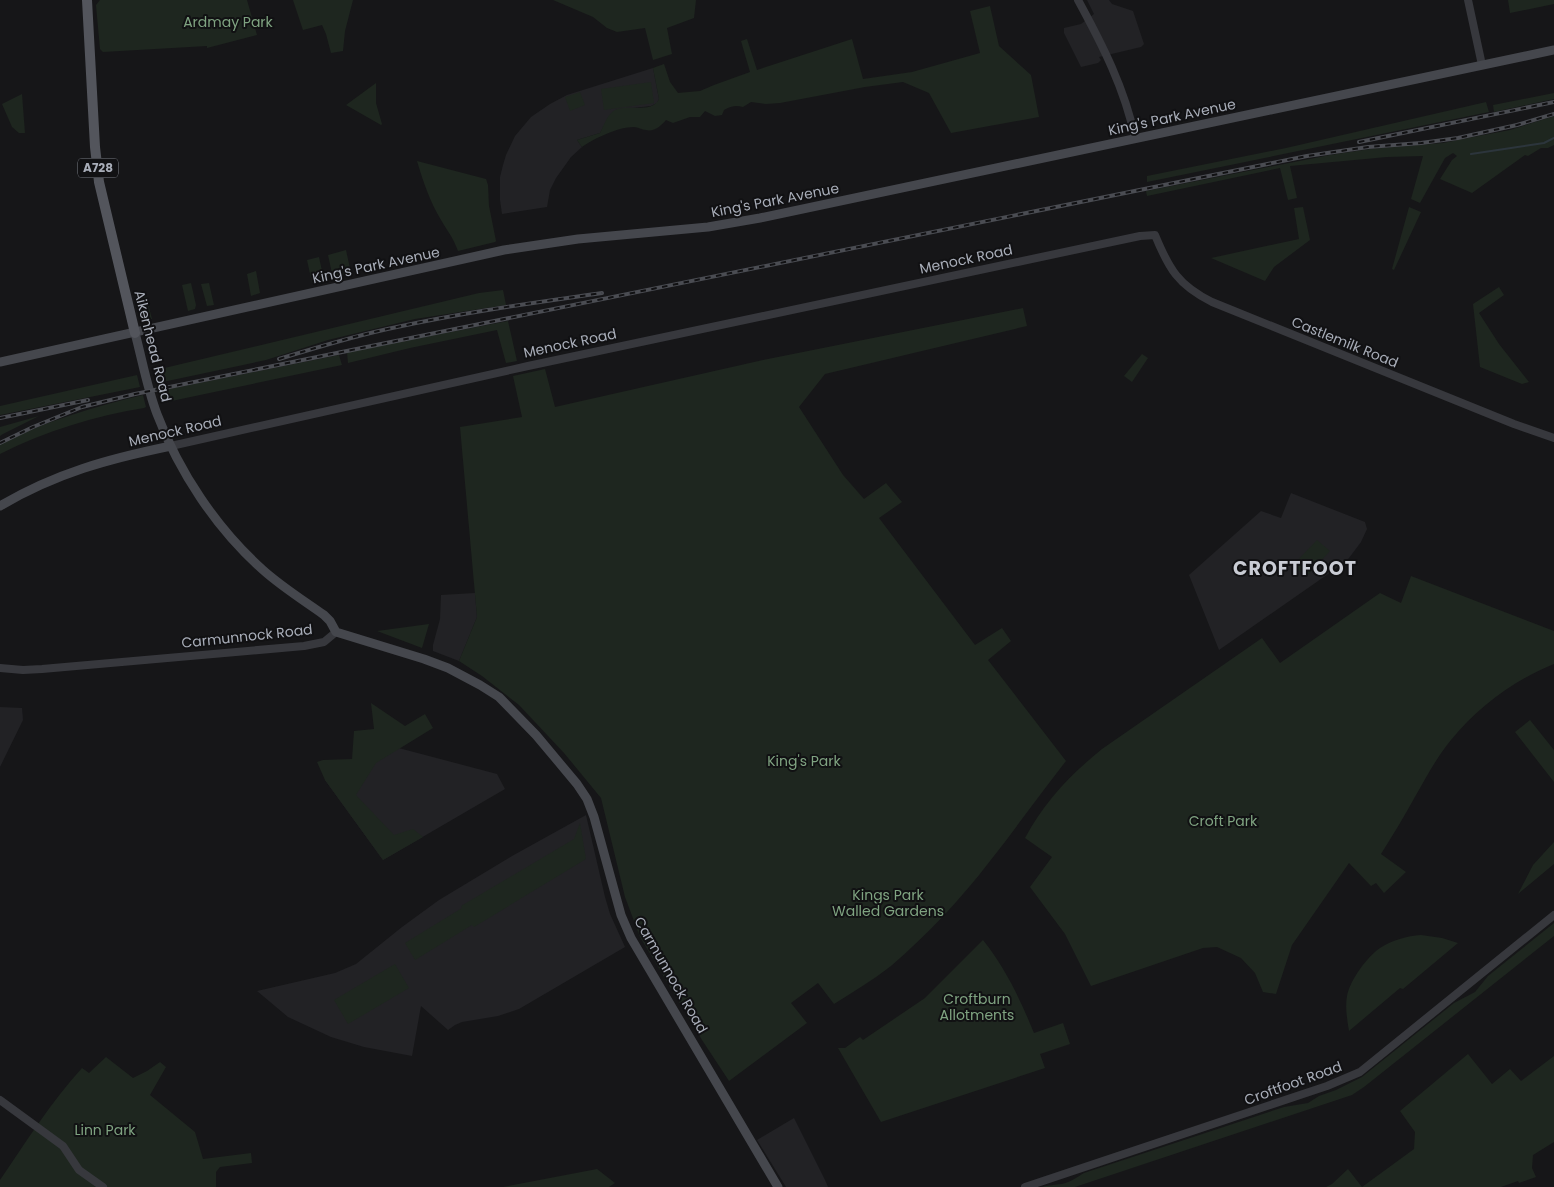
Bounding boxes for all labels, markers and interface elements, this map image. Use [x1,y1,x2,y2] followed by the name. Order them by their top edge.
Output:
[183,12,274,32] park label: Ardmay Park
[1106,94,1238,140] street label: King's Park Avenue
[78,158,118,178] road number: A728
[709,178,841,222] street label: King's Park Avenue
[918,239,1014,279] street label: Menock Road
[310,242,442,288] street label: King's Park Avenue
[129,288,177,404] street label: Aikenhead Road
[1289,311,1401,373] street label: Castlemilk Road
[522,323,618,363] street label: Menock Road
[127,411,223,451] street label: Menock Road
[1233,555,1357,582] district label: CROFTFOOT
[181,619,313,653] street label: Carmunnock Road
[767,751,842,771] park label: King's Park
[1189,811,1258,831] park label: Croft Park
[832,885,944,921] park label: Kings Park Walled Gardens
[629,913,713,1037] street label: Carmunnock Road
[940,989,1014,1025] park label: Croftburn Allotments
[1241,1056,1345,1110] street label: Croftfoot Road
[74,1120,136,1140] park label: Linn Park

